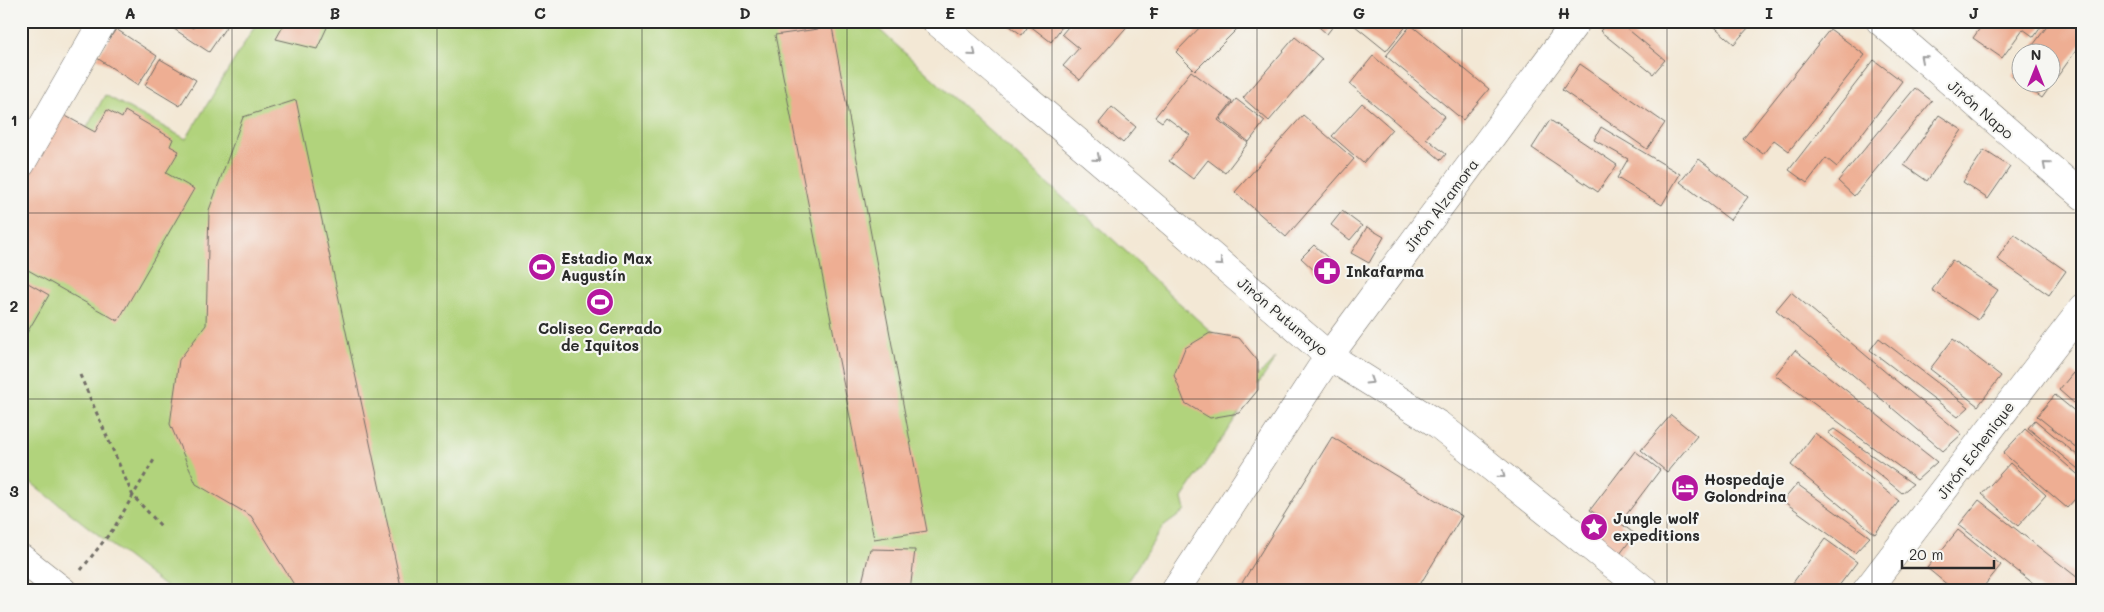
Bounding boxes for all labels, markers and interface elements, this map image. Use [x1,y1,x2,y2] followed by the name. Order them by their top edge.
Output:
[124,2,136,23] text: A
[330,2,340,23] text: B
[534,2,546,23] text: C
[739,2,751,23] text: D
[945,2,955,23] text: E
[1149,2,1159,23] text: F
[1353,2,1365,23] text: G
[1558,2,1570,23] text: H
[1765,2,1773,23] text: I
[1969,2,1979,23] text: J
[2012,42,2062,92] north arrow
[2031,45,2041,64] text: N
[967,47,976,56] one-way arrow
[1919,55,1928,64] one-way arrow
[1944,75,2018,143] street label: Jirón Napo
[10,109,18,130] text: 1
[1091,152,1100,161] one-way arrow
[1399,154,1483,256] street label: Jirón Alzamora
[2042,161,2051,170] one-way arrow
[561,248,652,285] place label: Estadio Max Augustín
[527,252,557,282] sports icon: Estadio Max Augustín
[1312,256,1342,286] pharmacy icon: Inkafarma
[1215,258,1224,267] one-way arrow
[1346,261,1424,281] place label: Inkafarma
[1233,272,1333,360] street label: Jirón Putumayo
[585,287,615,317] sports icon: Coliseo Cerrado de Iquitos
[10,295,19,316] text: 2
[538,318,662,355] place label: Coliseo Cerrado de Iquitos
[1365,375,1374,385] one-way arrow
[1932,397,2018,503] street label: Jirón Echenique
[1704,469,1787,506] place label: Hospedaje Golondrina
[1497,470,1506,479] one-way arrow
[1670,473,1700,503] hotel icon: Hospedaje Golondrina
[9,480,19,501] text: 3
[1613,508,1700,545] place label: Jungle wolf expeditions
[1579,512,1609,542] place icon: Jungle wolf expeditions
[1902,537,1994,569] scale bar
[1909,544,1943,564] text: 20 m

